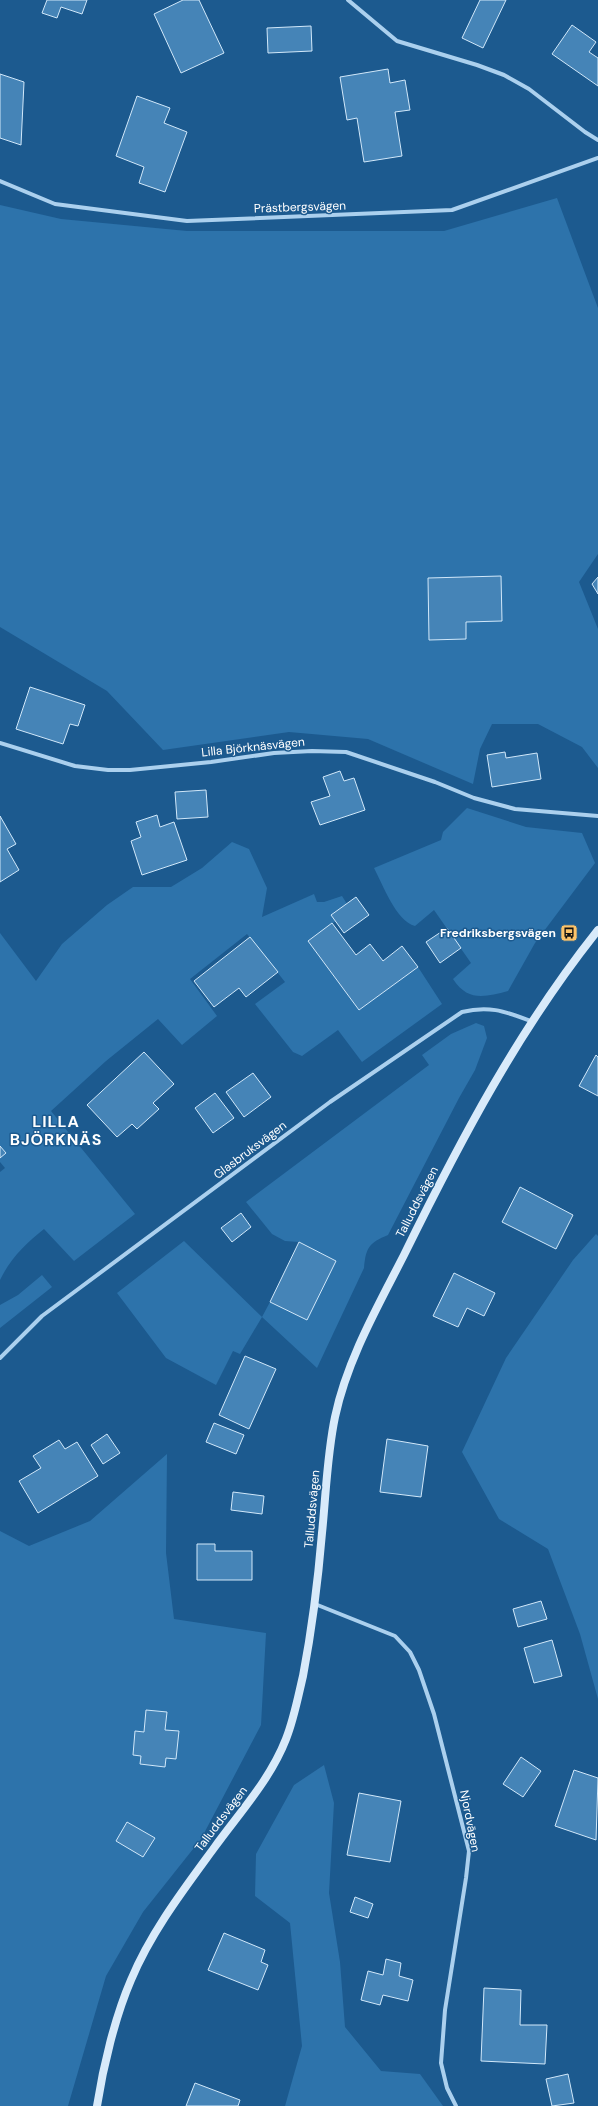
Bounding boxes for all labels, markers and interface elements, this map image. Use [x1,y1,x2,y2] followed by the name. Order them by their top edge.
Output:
[254,197,346,217] street label: Prästbergsvägen
[201,734,306,760] street label: Lilla Björknäsvägen
[559,923,579,943] bus stop icon: Fredriksbergsvägen
[440,925,556,941] place label: Fredriksbergsvägen
[10,1111,102,1150] district label: LILLA BJÖRKNÄS
[210,1117,290,1183] street label: Glasbruksvägen
[392,1163,442,1240] street label: Talluddsvägen
[301,1469,323,1549] street label: Talluddsvägen
[191,1783,251,1855] street label: Talluddsvägen
[456,1789,484,1853] street label: Njordvägen

